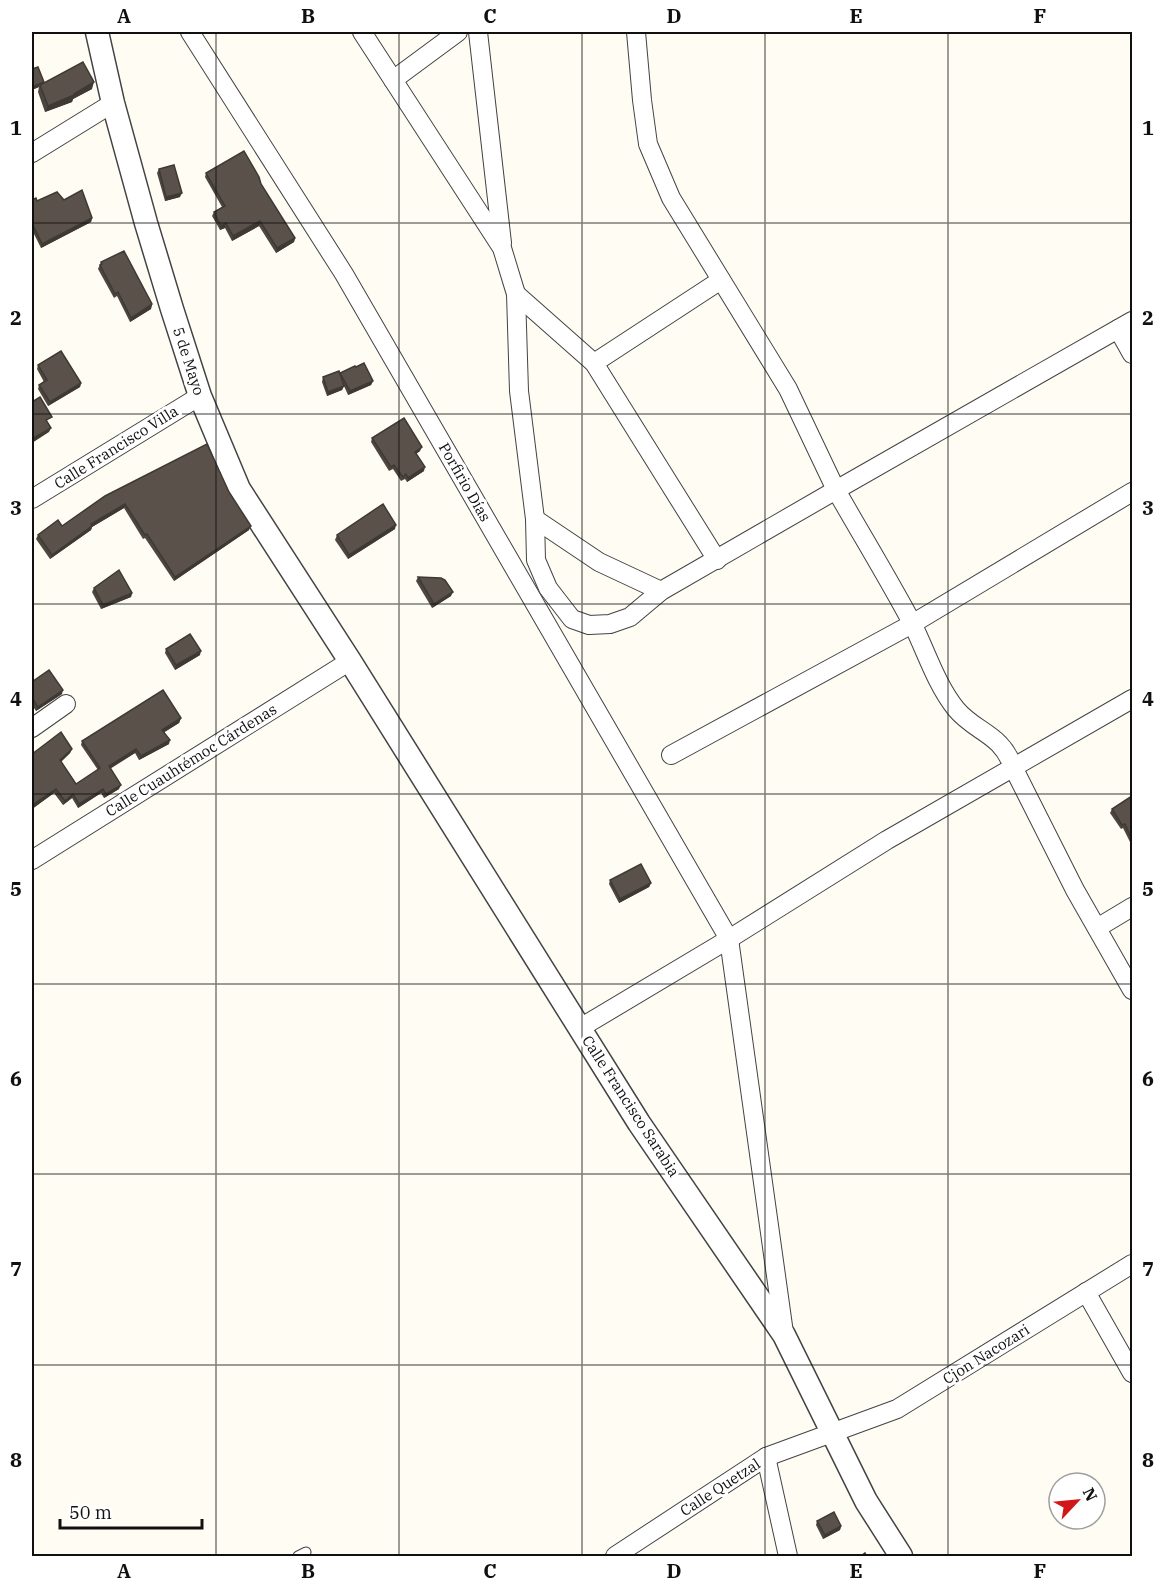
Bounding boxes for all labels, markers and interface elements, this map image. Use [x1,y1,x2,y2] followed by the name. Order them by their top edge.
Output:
[117,2,131,29] text: A
[301,2,315,29] text: B
[483,2,497,29] text: C
[666,2,682,29] text: D
[849,2,863,29] text: E
[1034,2,1046,29] text: F
[10,114,22,141] text: 1
[1142,114,1154,141] text: 1
[10,304,22,331] text: 2
[1142,304,1154,331] text: 2
[169,325,209,397] street label: 5 de Mayo
[50,401,182,493] street label: Calle Francisco Villa
[435,439,495,525] street label: Porfirio Días
[10,494,22,521] text: 3
[1142,494,1154,521] text: 3
[10,685,22,712] text: 4
[1142,685,1154,712] text: 4
[102,699,280,821] street label: Calle Cuauhtémoc Cárdenas
[10,875,22,902] text: 5
[1142,875,1154,902] text: 5
[578,1032,684,1180] street label: Calle Francisco Sarabia
[10,1065,22,1092] text: 6
[1142,1065,1154,1092] text: 6
[10,1255,22,1282] text: 7
[1142,1255,1154,1282] text: 7
[939,1320,1033,1388] street label: Cjon Nacozari
[10,1446,22,1473] text: 8
[1142,1446,1154,1473] text: 8
[676,1454,764,1520] street label: Calle Quetzal
[1047,1471,1107,1531] north arrow
[1079,1484,1102,1504] text: N
[60,1492,202,1530] scale bar
[69,1501,112,1524] text: 50 m
[117,1557,131,1584] text: A
[301,1557,315,1584] text: B
[483,1557,497,1584] text: C
[666,1557,682,1584] text: D
[849,1557,863,1584] text: E
[1034,1557,1046,1584] text: F

